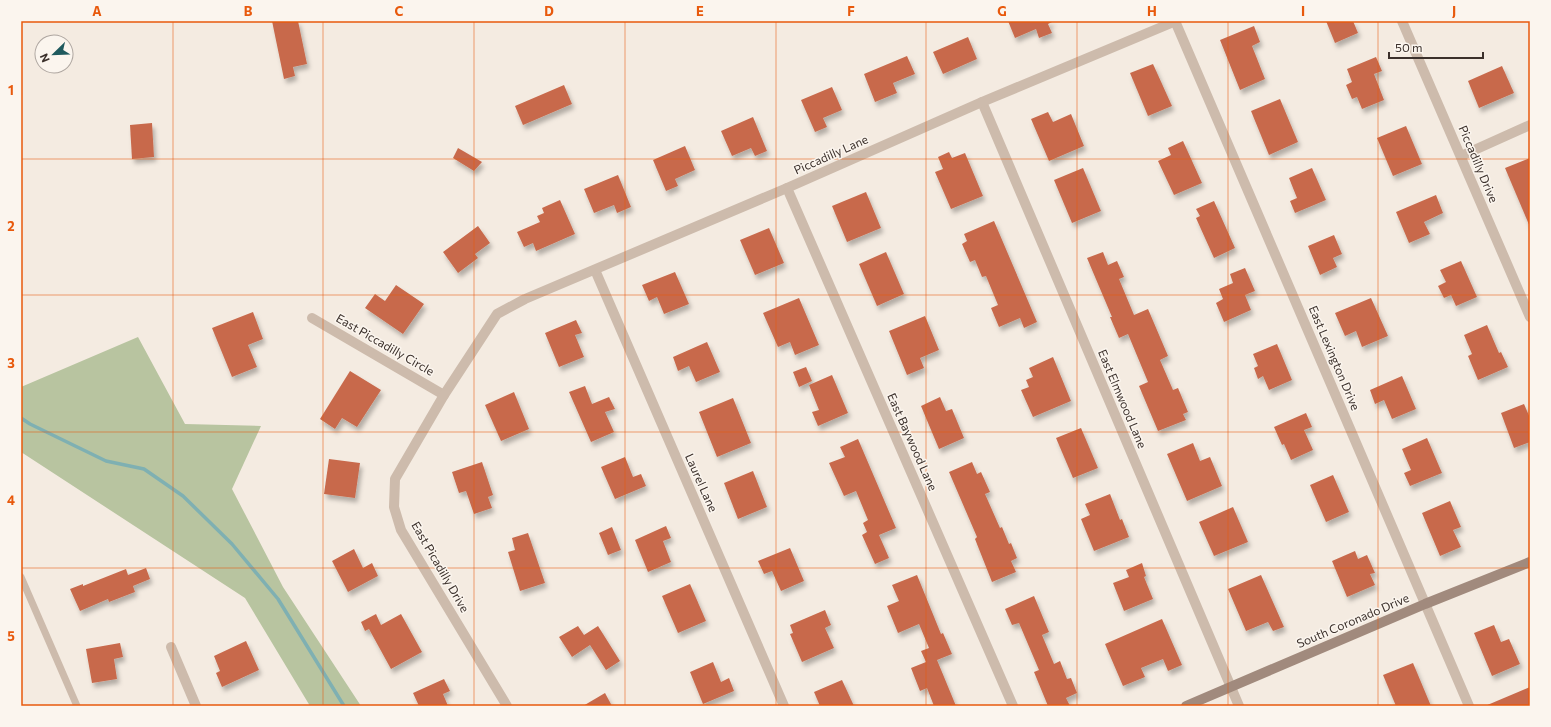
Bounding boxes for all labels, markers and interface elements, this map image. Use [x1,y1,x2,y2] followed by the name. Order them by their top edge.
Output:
[92,3,102,19] text: A
[244,3,253,19] text: B
[395,3,404,19] text: C
[544,3,554,19] text: D
[696,3,704,19] text: E
[847,3,855,19] text: F
[997,3,1007,19] text: G
[1147,3,1157,19] text: H
[1301,3,1305,19] text: I
[1452,3,1456,19] text: J
[34,34,74,74] north arrow
[1389,34,1483,60] scale bar
[1395,40,1423,54] text: 50 m
[37,52,52,64] text: N
[8,82,14,98] text: 1
[1456,123,1501,204] street label: Piccadilly Drive
[791,131,870,177] street label: Piccadilly Lane
[7,218,15,234] text: 2
[1307,303,1363,412] street label: East Lexington Drive
[334,310,437,378] street label: East Piccadilly Circle
[1096,347,1150,450] street label: East Elmwood Lane
[7,355,15,371] text: 3
[885,391,941,493] street label: East Baywood Lane
[683,451,721,514] street label: Laurel Lane
[7,492,15,508] text: 4
[409,519,473,614] street label: East Picadilly Drive
[1294,590,1411,650] street label: South Coronado Drive
[7,628,15,644] text: 5

